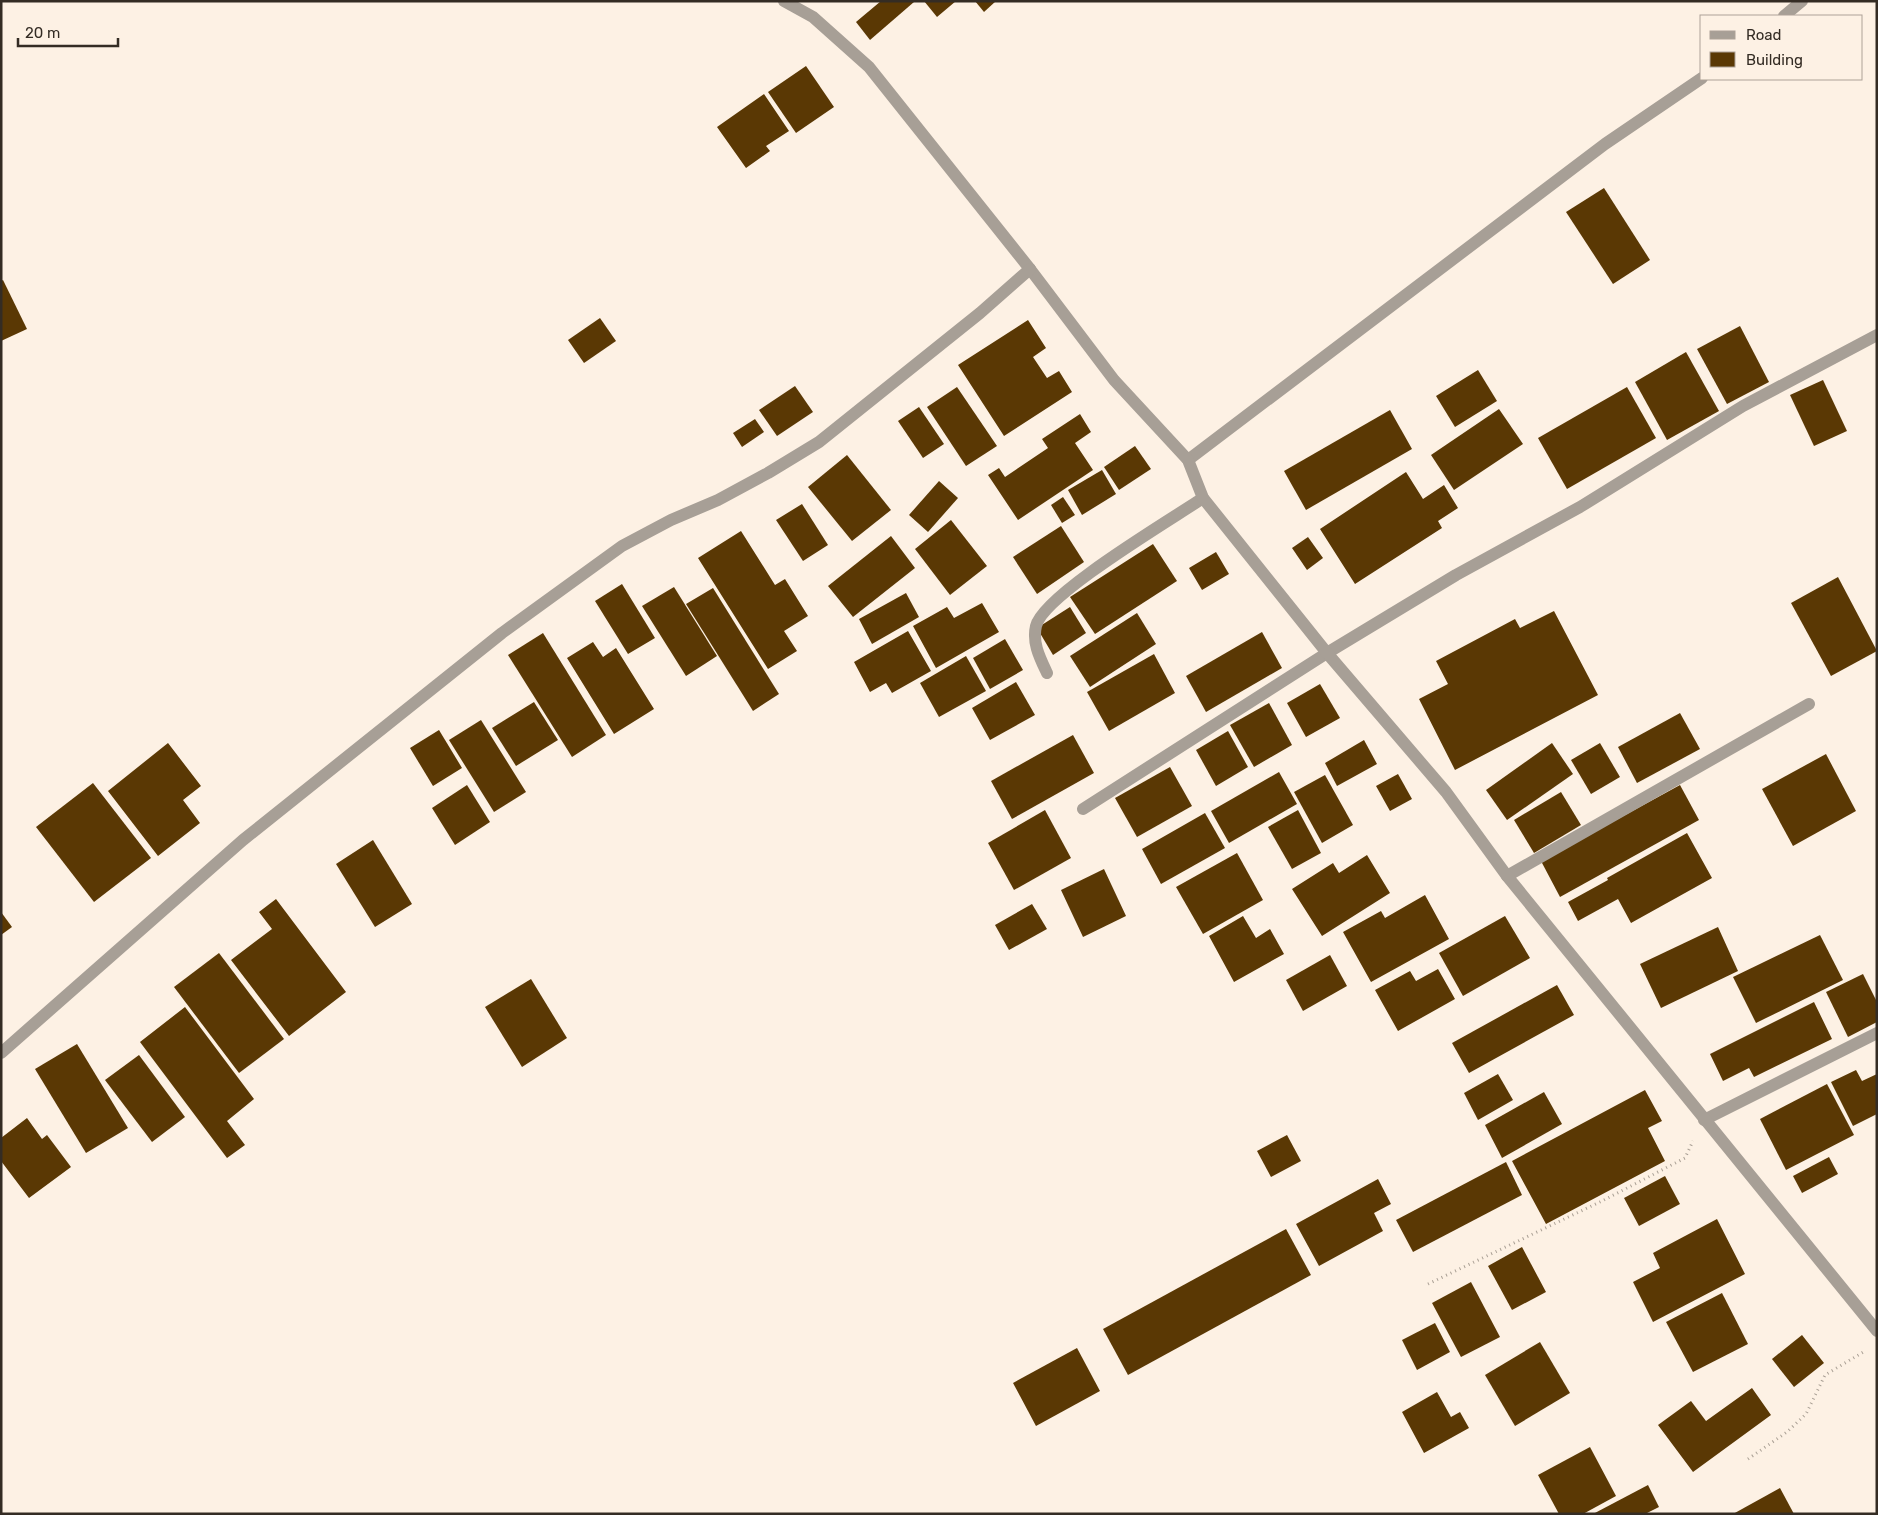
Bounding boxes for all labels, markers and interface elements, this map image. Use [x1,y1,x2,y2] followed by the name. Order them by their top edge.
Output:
[18,15,118,47] scale bar
[1700,15,1863,80] legend
[25,24,60,42] text: 20 m
[1746,26,1782,44] text: Road
[1746,51,1803,69] text: Building

